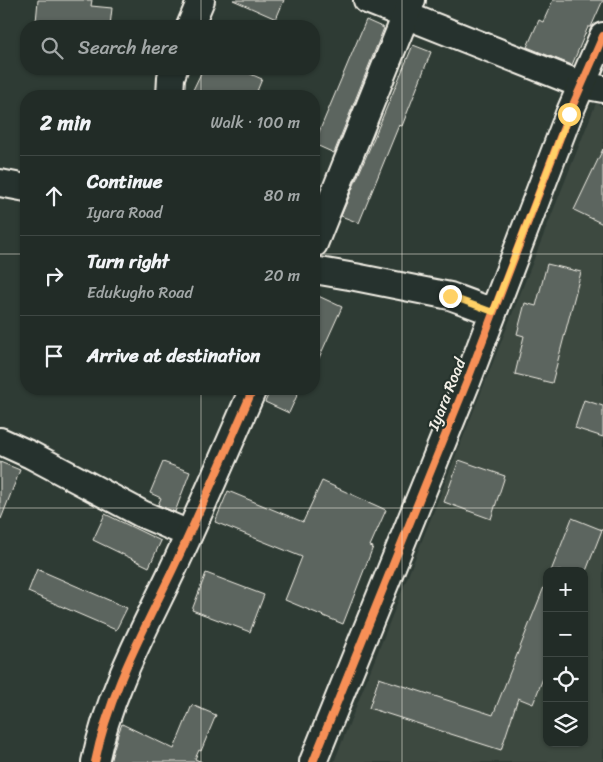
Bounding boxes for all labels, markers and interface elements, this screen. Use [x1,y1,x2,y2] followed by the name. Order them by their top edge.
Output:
[20,20,320,75] search box
[78,31,178,64] text: Search here
[38,34,66,62] icon: search
[558,103,581,126] route start
[40,104,91,142] text: 2 min
[210,108,300,137] text: Walk · 100 m
[87,165,163,198] text: Continue
[264,181,300,210] text: 80 m
[40,182,68,210] icon: ahead
[87,198,163,227] text: Iyara Road
[87,245,169,278] text: Turn right
[264,261,300,290] text: 20 m
[40,262,68,290] icon: right
[87,278,193,307] text: Edukugho Road
[439,285,462,308] route end
[87,339,260,372] text: Arrive at destination
[40,342,68,370] icon: arrive
[418,352,475,436] street label: Iyara Road
[543,567,588,747] map controls
[543,567,588,612] button: +
[543,612,588,657] button: −
[543,657,588,702] button: locate
[543,702,588,747] button: layers

